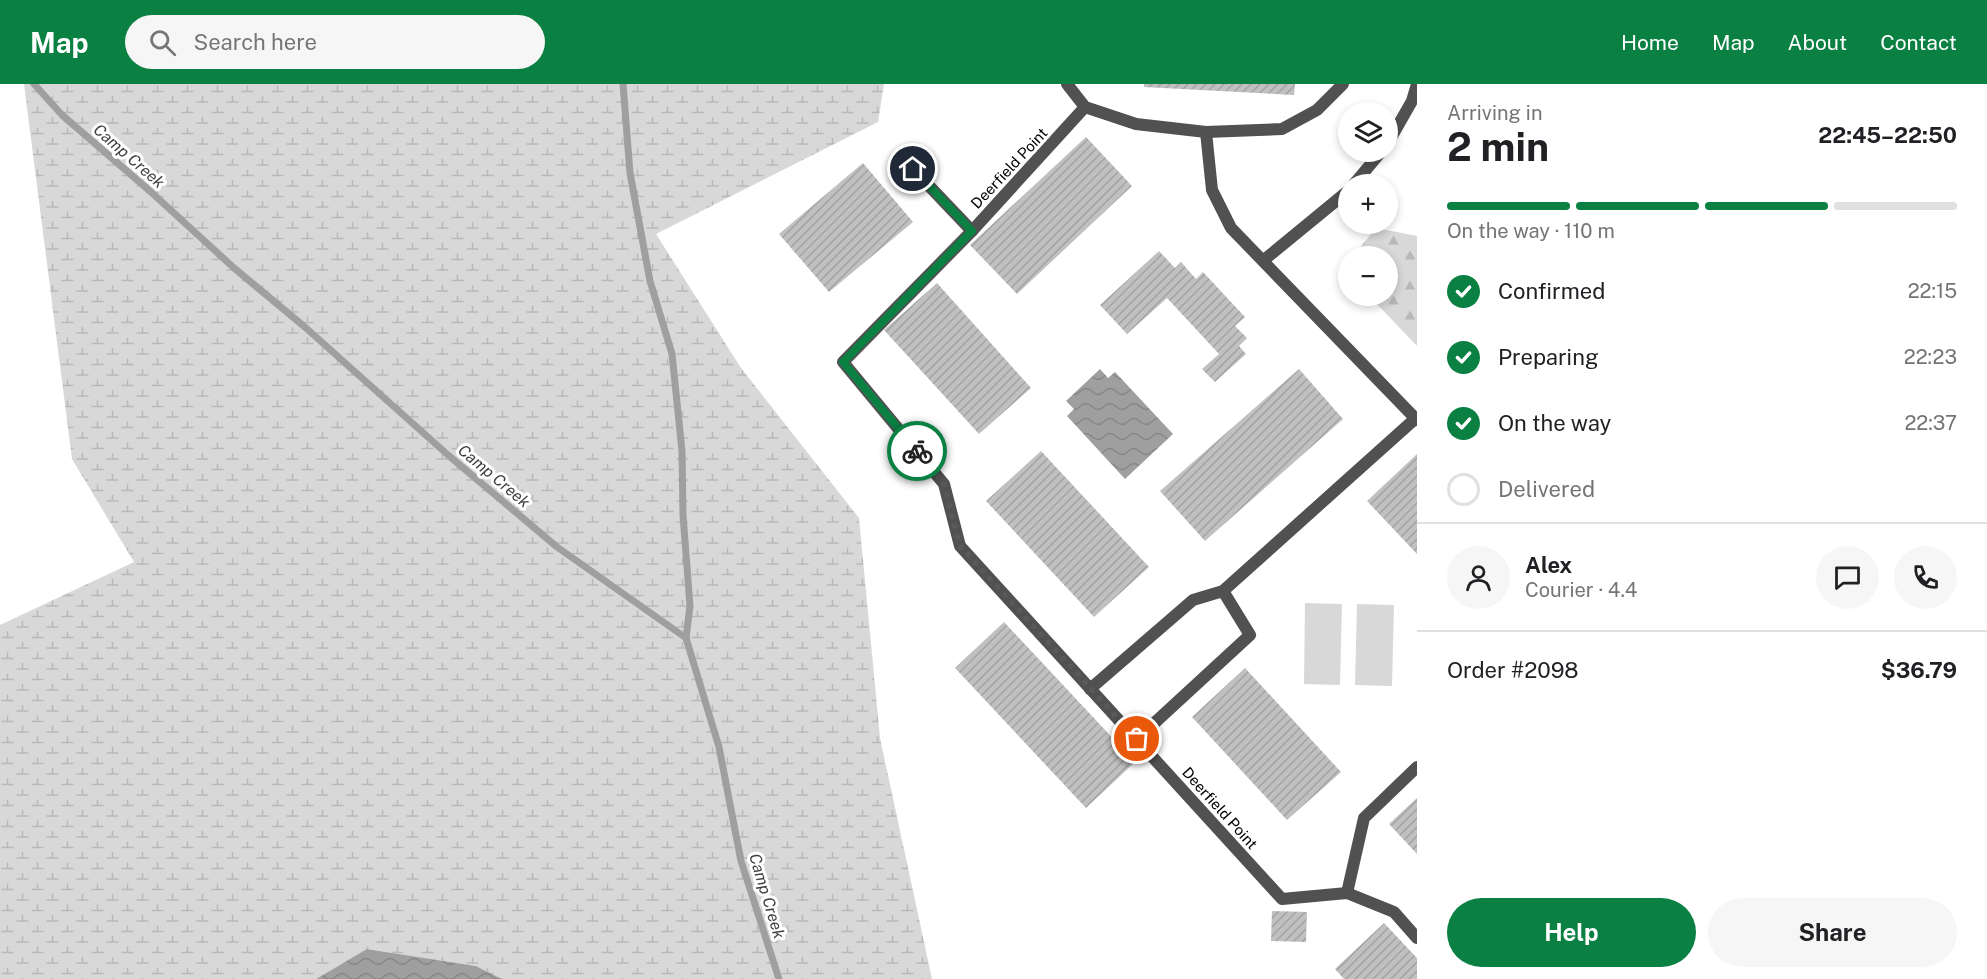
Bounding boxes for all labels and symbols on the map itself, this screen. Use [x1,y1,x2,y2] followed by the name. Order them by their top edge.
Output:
[90,120,169,192] water label: Camp Creek
[967,124,1051,212] street label: Deerfield Point
[887,143,938,194] pin
[887,421,947,481] courier
[454,440,534,512] water label: Camp Creek
[1111,713,1162,764] pin
[1179,764,1261,852] street label: Deerfield Point
[745,851,789,941] water label: Camp Creek

